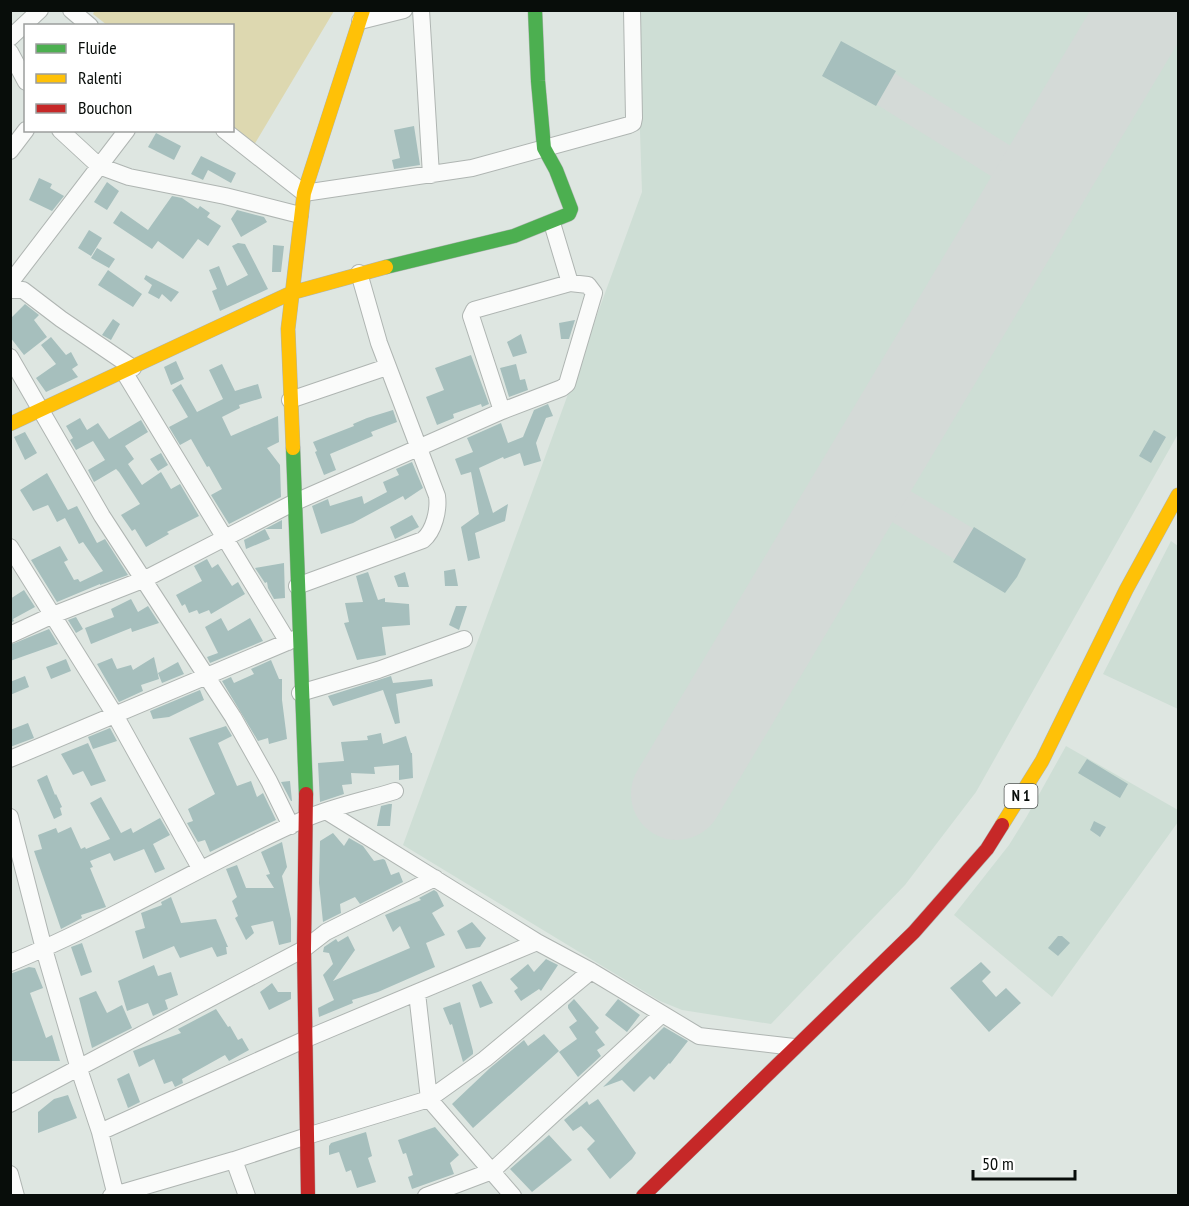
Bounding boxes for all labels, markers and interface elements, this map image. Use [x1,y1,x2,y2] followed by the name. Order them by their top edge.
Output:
[24,24,234,132] legend
[78,36,117,59] text: Fluide
[78,66,122,89] text: Ralenti
[78,96,132,119] text: Bouchon
[1004,784,1038,808] road number: N 1
[973,1143,1075,1181] scale bar
[982,1152,1014,1175] text: 50 m

